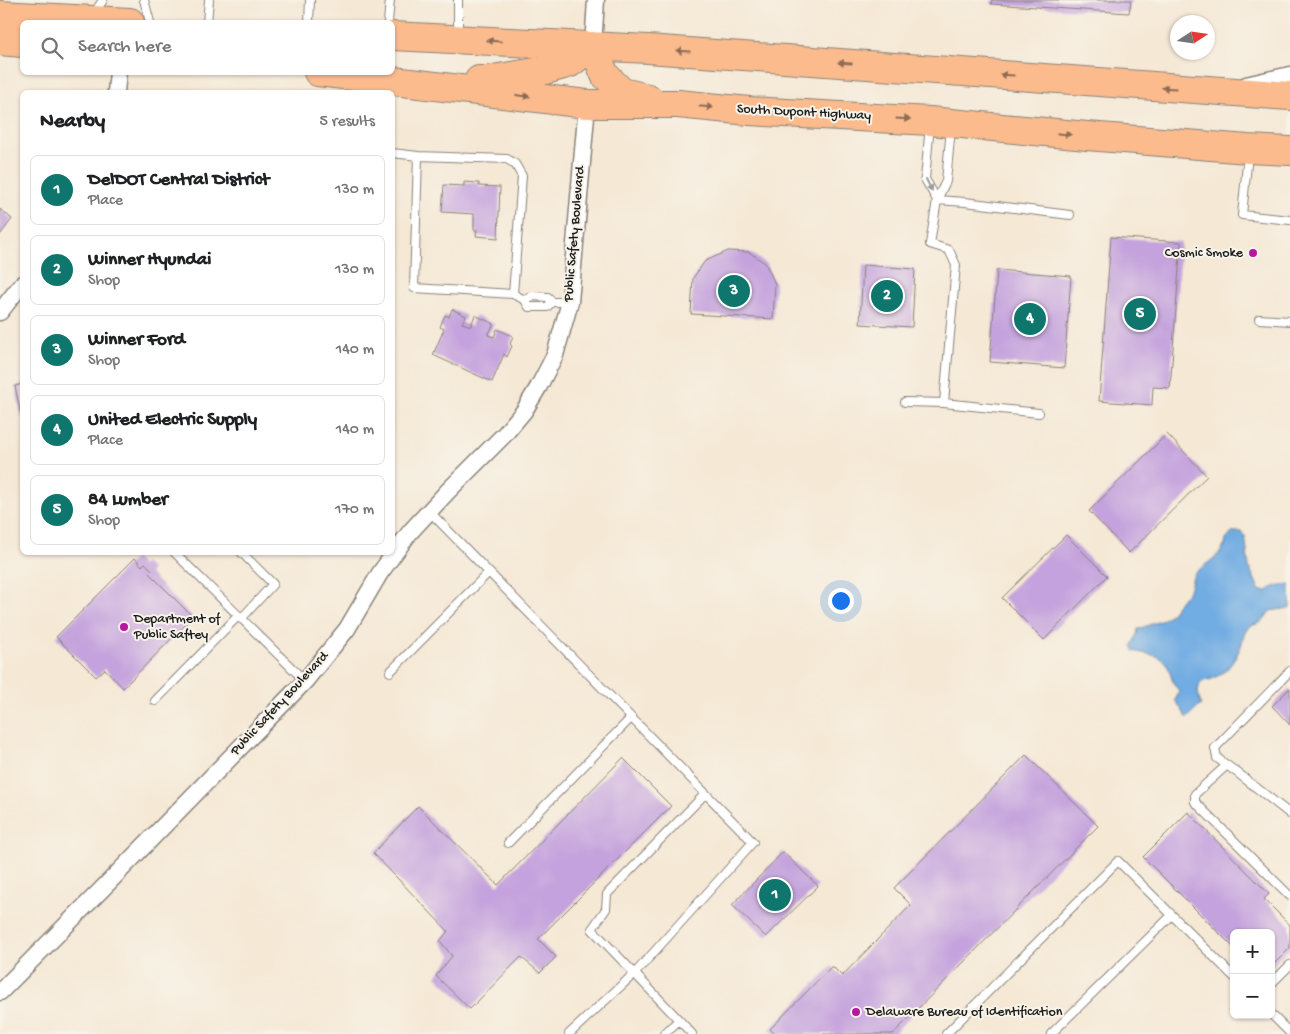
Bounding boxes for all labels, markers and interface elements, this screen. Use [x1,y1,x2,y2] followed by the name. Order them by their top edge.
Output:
[1170,15,1215,60] north arrow
[20,20,395,75] search box
[38,34,66,62] icon: search
[78,36,172,59] text: Search here
[486,36,502,44] one-way arrow
[675,47,691,55] one-way arrow
[837,59,853,67] one-way arrow
[999,71,1015,79] one-way arrow
[1161,83,1177,91] one-way arrow
[515,92,531,100] one-way arrow
[736,101,872,125] street label: South Dupont Highway
[698,103,714,111] one-way arrow
[40,110,105,135] text: Nearby
[320,113,375,132] text: 5 results
[895,115,911,123] one-way arrow
[1057,130,1073,138] one-way arrow
[561,164,590,303] street label: Public Safety Boulevard
[88,169,269,192] text: DelDOT Central District
[925,178,933,193] one-way arrow
[54,181,60,200] text: 1
[335,181,374,200] text: 130 m
[88,192,123,211] text: Place
[1165,245,1244,262] place label: Cosmic Smoke
[1247,247,1259,259] marker: Cosmic Smoke
[88,249,211,272] text: Winner Hyundai
[53,261,61,280] text: 2
[335,261,374,280] text: 130 m
[88,272,120,291] text: Shop
[718,272,750,310] pin: 3
[871,277,903,315] pin: 2
[1124,295,1156,333] pin: 5
[1014,300,1046,338] pin: 4
[88,329,185,352] text: Winner Ford
[53,341,61,360] text: 3
[336,341,374,360] text: 140 m
[88,352,120,371] text: Shop
[88,409,257,432] text: United Electric Supply
[53,421,61,440] text: 4
[336,421,374,440] text: 140 m
[88,432,123,451] text: Place
[88,489,168,512] text: 84 Lumber
[53,501,61,520] text: 5
[335,501,374,520] text: 170 m
[88,512,120,531] text: Shop
[828,588,854,614] your location
[133,611,222,644] place label: Department of Public Saftey
[118,621,130,633] marker: Department of Public Saftey
[227,647,334,760] street label: Public Safety Boulevard
[759,876,791,914] pin: 1
[1230,929,1275,1019] map controls
[1230,929,1275,974] button: +
[1230,974,1275,1019] button: −
[865,1004,1063,1021] place label: Delaware Bureau of Identification
[850,1006,862,1018] marker: Delaware Bureau of Identification

